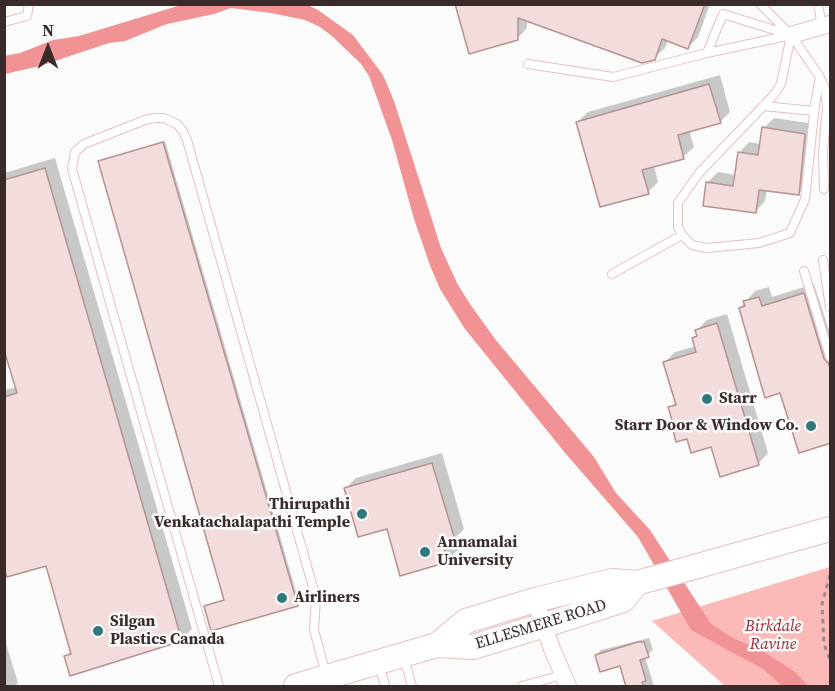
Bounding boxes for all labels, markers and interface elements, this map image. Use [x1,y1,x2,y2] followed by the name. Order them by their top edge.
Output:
[18,18,78,78] north arrow
[42,19,54,41] text: N
[719,389,757,409] place label: Starr
[700,392,714,406] marker: Starr
[615,416,799,436] place label: Starr Door & Window Co.
[804,419,818,433] marker: Starr Door & Window Co.
[154,495,350,533] place label: Thirupathi Venkatachalapathi Temple
[355,507,369,521] marker: Thirupathi Venkatachalapathi Temple
[437,533,517,571] place label: Annamalai University
[418,545,432,559] marker: Annamalai University
[294,588,360,608] place label: Airliners
[275,591,289,605] marker: Airliners
[473,596,609,654] street label: ELLESMERE ROAD
[110,612,225,650] place label: Silgan Plastics Canada
[745,617,801,655] park label: Birkdale Ravine
[91,624,105,638] marker: Silgan Plastics Canada

